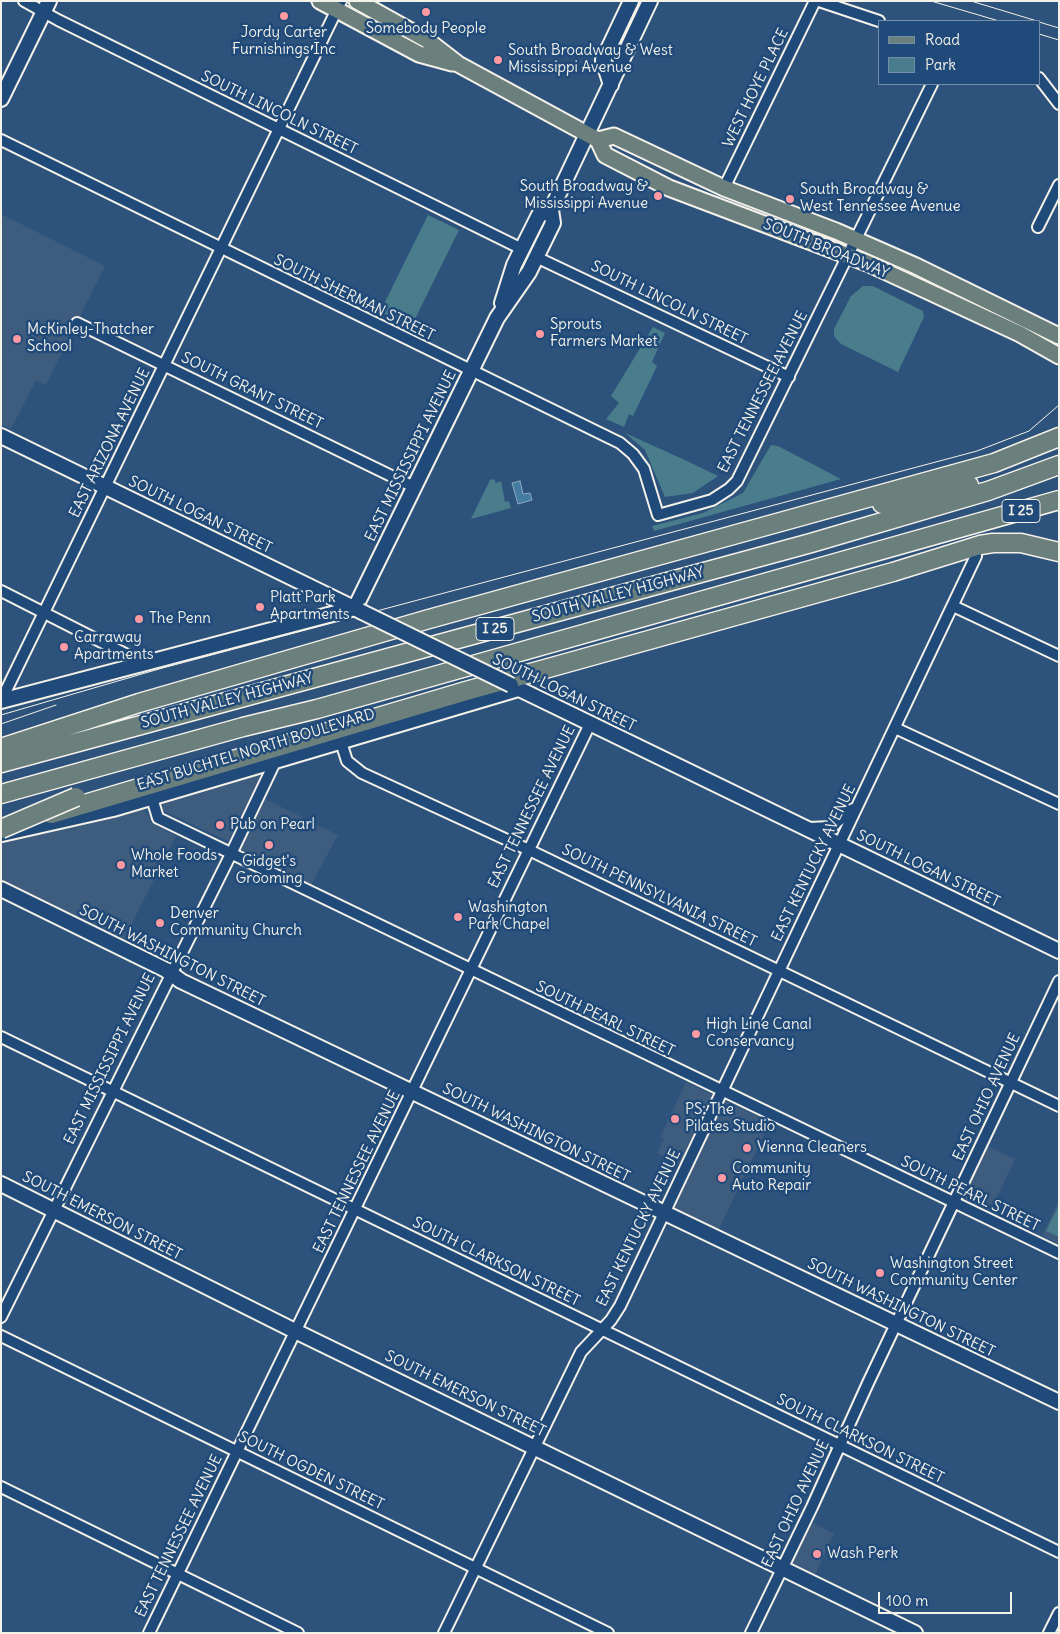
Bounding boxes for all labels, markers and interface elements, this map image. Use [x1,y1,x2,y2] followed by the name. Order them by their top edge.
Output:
[420,6,432,18] marker: Somebody People
[278,10,290,22] marker: Jordy Carter Furnishings Inc
[366,20,486,38] place label: Somebody People
[878,20,1040,85] legend
[232,24,336,59] place label: Jordy Carter Furnishings Inc
[719,25,793,151] street label: WEST HOYE PLACE
[925,30,960,49] text: Road
[508,42,673,77] place label: South Broadway & West Mississippi Avenue
[492,54,504,66] marker: South Broadway & West Mississippi Avenue
[925,55,956,74] text: Park
[198,67,360,159] street label: SOUTH LINCOLN STREET
[520,178,648,213] place label: South Broadway & Mississippi Avenue
[800,181,961,216] place label: South Broadway & West Tennessee Avenue
[652,190,664,202] marker: South Broadway & Mississippi Avenue
[784,193,796,205] marker: South Broadway & West Tennessee Avenue
[760,216,892,282] street label: SOUTH BROADWAY
[271,251,437,345] street label: SOUTH SHERMAN STREET
[588,257,750,349] street label: SOUTH LINCOLN STREET
[714,308,812,476] street label: EAST TENNESSEE AVENUE
[550,316,658,351] place label: Sprouts Farmers Market
[27,321,154,356] place label: McKinley-Thatcher School
[534,328,546,340] marker: Sprouts Farmers Market
[11,333,23,345] marker: McKinley-Thatcher School
[178,349,326,433] street label: SOUTH GRANT STREET
[66,365,154,521] street label: EAST ARIZONA AVENUE
[362,367,460,545] street label: EAST MISSISSIPPI AVENUE
[125,472,275,558] street label: SOUTH LOGAN STREET
[1002,500,1040,522] road number: I 25
[530,563,706,627] street label: SOUTH VALLEY HIGHWAY
[270,589,350,624] place label: Platt Park Apartments
[254,601,266,613] marker: Platt Park Apartments
[149,610,211,628] place label: The Penn
[133,613,145,625] marker: The Penn
[476,618,514,640] road number: I 25
[74,629,154,664] place label: Carraway Apartments
[58,641,70,653] marker: Carraway Apartments
[489,650,639,736] street label: SOUTH LOGAN STREET
[139,669,315,733] street label: SOUTH VALLEY HIGHWAY
[135,705,377,795] street label: EAST BUCHTEL NORTH BOULEVARD
[485,723,579,891] street label: EAST TENNESSEE AVENUE
[768,782,860,944] street label: EAST KENTUCKY AVENUE
[230,816,315,834] place label: Pub on Pearl
[214,819,226,831] marker: Pub on Pearl
[853,826,1003,912] street label: SOUTH LOGAN STREET
[263,839,275,851] marker: Gidget's Grooming
[559,841,759,951] street label: SOUTH PENNSYLVANIA STREET
[131,847,217,882] place label: Whole Foods Market
[235,853,303,888] place label: Gidget's Grooming
[115,859,127,871] marker: Whole Foods Market
[468,899,550,934] place label: Washington Park Chapel
[76,901,268,1011] street label: SOUTH WASHINGTON STREET
[170,905,302,940] place label: Denver Community Church
[452,911,464,923] marker: Washington Park Chapel
[154,917,166,929] marker: Denver Community Church
[61,970,159,1148] street label: EAST MISSISSIPPI AVENUE
[533,978,677,1060] street label: SOUTH PEARL STREET
[706,1016,812,1051] place label: High Line Canal Conservancy
[690,1028,702,1040] marker: High Line Canal Conservancy
[950,1030,1024,1164] street label: EAST OHIO AVENUE
[439,1080,633,1186] street label: SOUTH WASHINGTON STREET
[310,1088,404,1256] street label: EAST TENNESSEE AVENUE
[685,1101,775,1136] place label: PS: The Pilates Studio
[669,1113,681,1125] marker: PS: The Pilates Studio
[757,1139,867,1157] place label: Vienna Cleaners
[741,1142,753,1154] marker: Vienna Cleaners
[593,1147,685,1309] street label: EAST KENTUCKY AVENUE
[898,1153,1042,1235] street label: SOUTH PEARL STREET
[732,1160,811,1195] place label: Community Auto Repair
[19,1168,185,1264] street label: SOUTH EMERSON STREET
[716,1172,728,1184] marker: Community Auto Repair
[409,1214,583,1310] street label: SOUTH CLARKSON STREET
[804,1255,998,1361] street label: SOUTH WASHINGTON STREET
[890,1255,1018,1290] place label: Washington Street Community Center
[874,1267,886,1279] marker: Washington Street Community Center
[382,1347,548,1441] street label: SOUTH EMERSON STREET
[773,1391,947,1487] street label: SOUTH CLARKSON STREET
[235,1428,387,1514] street label: SOUTH OGDEN STREET
[759,1437,833,1571] street label: EAST OHIO AVENUE
[132,1452,226,1620] street label: EAST TENNESSEE AVENUE
[827,1545,898,1563] place label: Wash Perk
[811,1548,823,1560] marker: Wash Perk
[880,1582,1014,1614] scale bar
[886,1591,928,1610] text: 100 m

